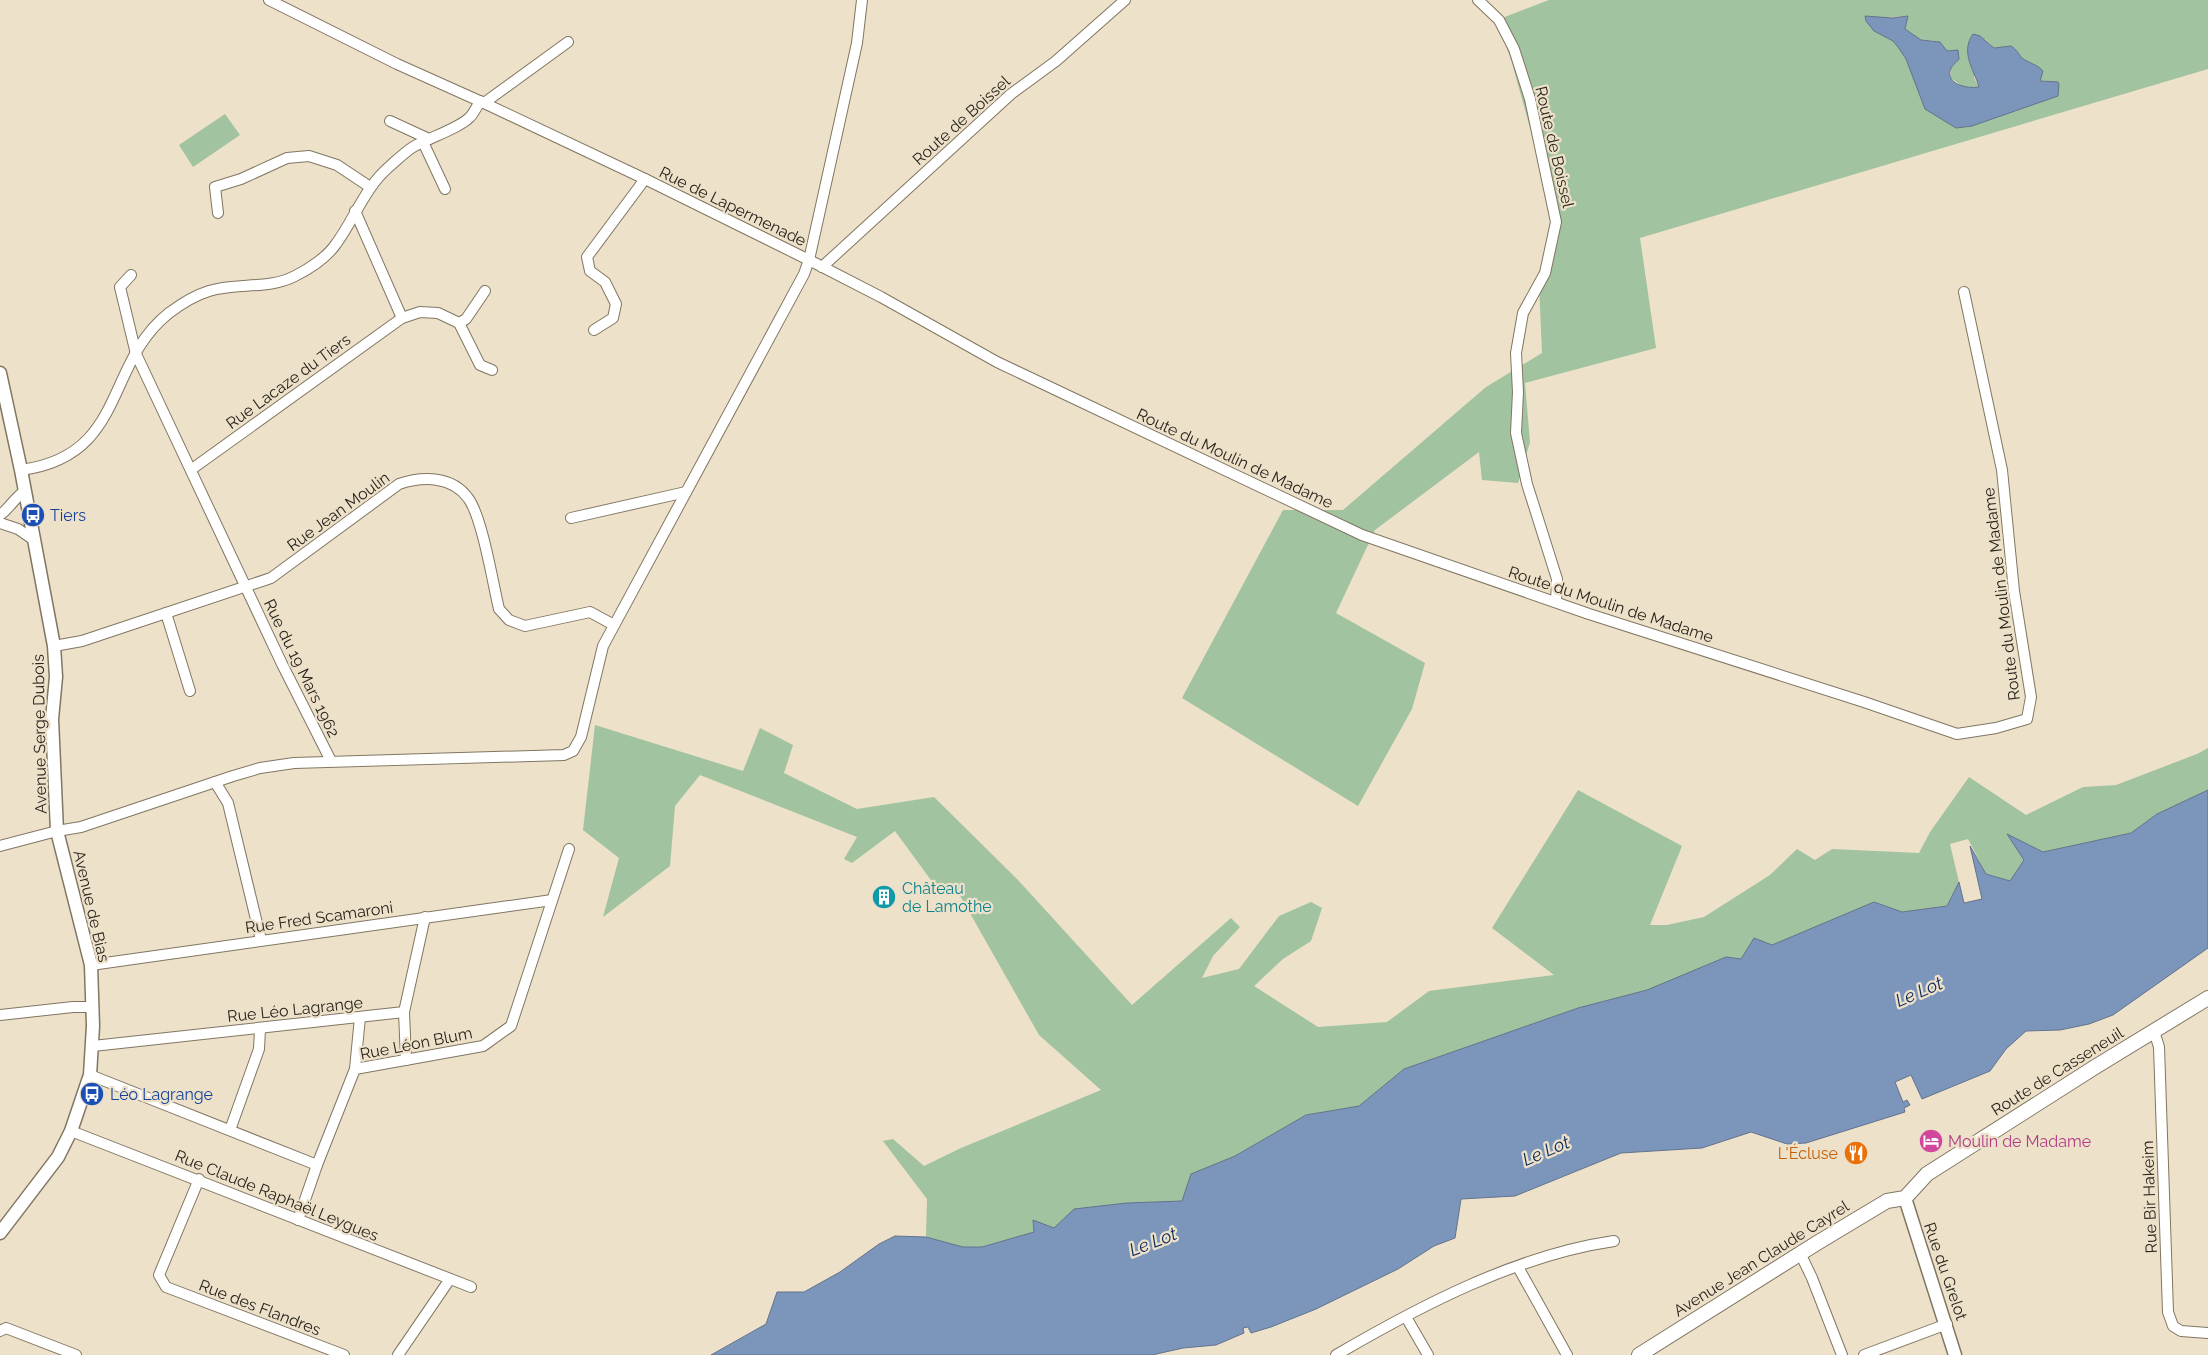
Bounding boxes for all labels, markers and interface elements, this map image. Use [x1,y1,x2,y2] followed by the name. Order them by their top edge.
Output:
[909,71,1014,169] street label: Route de Boissel
[1531,84,1578,210] street label: Route de Boissel
[656,163,809,250] street label: Rue de Lapermenade
[222,330,354,433] street label: Rue Lacaze du Tiers
[1134,405,1336,512] street label: Route du Moulin de Madame
[283,468,393,555] street label: Rue Jean Moulin
[1979,486,2024,702] street label: Route du Moulin de Madame
[20,502,46,528] bus stop icon: Tiers
[50,506,86,525] place label: Tiers
[1506,562,1716,647] street label: Route du Moulin de Madame
[260,596,343,740] street label: Rue du 19 Mars 1962
[29,654,50,814] street label: Avenue Serge Dubois
[69,848,114,964] street label: Avenue de Bias
[902,879,992,916] place label: Château de Lamothe
[871,884,897,910] building icon: Château de Lamothe
[244,898,394,937] street label: Rue Fred Scamaroni
[1892,972,1946,1011] water label: Le Lot
[226,993,364,1026] street label: Rue Léo Lagrange
[358,1023,474,1064] street label: Rue Léon Blum
[1988,1023,2127,1120] street label: Route de Casseneuil
[79,1081,105,1107] bus stop icon: Léo Lagrange
[110,1085,213,1104] place label: Léo Lagrange
[1918,1128,1944,1154] hotel icon: Moulin de Madame
[1519,1131,1573,1170] water label: Le Lot
[1948,1132,2091,1151] place label: Moulin de Madame
[1843,1140,1869,1166] restaurant icon: L'Écluse
[2138,1140,2161,1254] street label: Rue Bir Hakeim
[1778,1143,1838,1163] place label: L'Écluse
[172,1146,382,1245] street label: Rue Claude Raphaël Leygues
[1670,1196,1853,1320] street label: Avenue Jean Claude Cayrel
[1920,1220,1971,1323] street label: Rue du Grelot
[1126,1223,1180,1260] water label: Le Lot
[196,1276,324,1339] street label: Rue des Flandres

